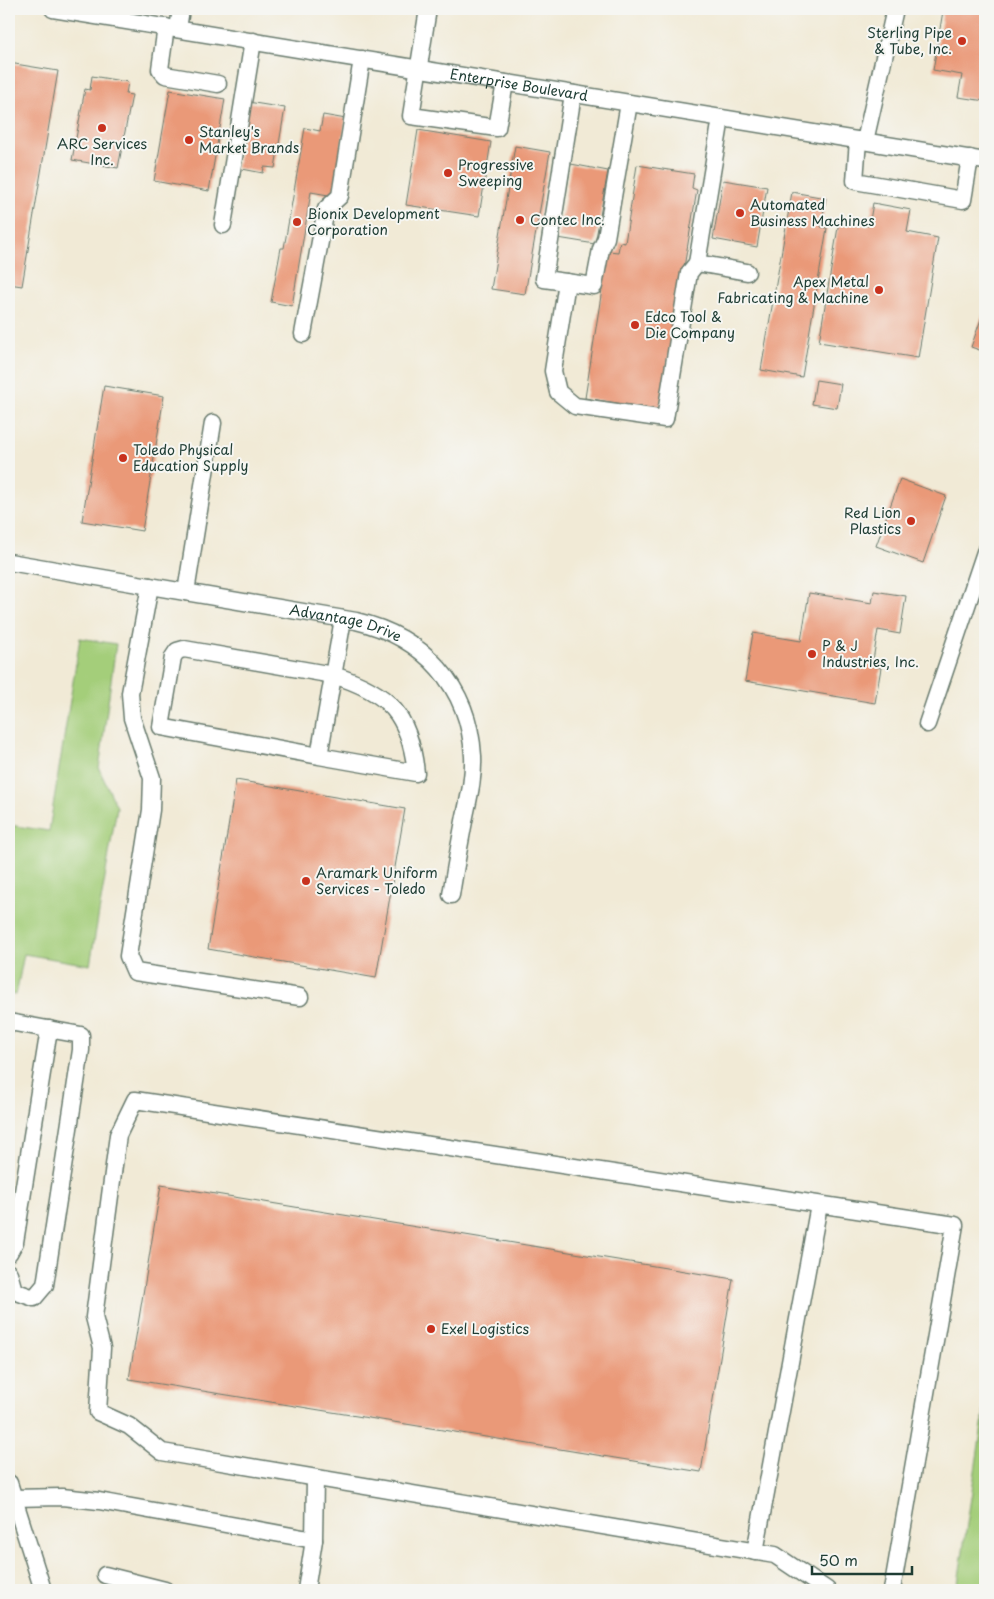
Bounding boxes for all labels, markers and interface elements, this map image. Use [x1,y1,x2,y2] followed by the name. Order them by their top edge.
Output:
[867,22,952,59] place label: Sterling Pipe & Tube, Inc.
[956,35,968,47] marker: Sterling Pipe & Tube, Inc.
[448,63,590,106] street label: Enterprise Boulevard
[199,121,299,158] place label: Stanley's Market Brands
[96,122,108,134] marker: ARC Services Inc.
[57,133,147,170] place label: ARC Services Inc.
[183,134,195,146] marker: Stanley's Market Brands
[458,154,534,191] place label: Progressive Sweeping
[442,167,454,179] marker: Progressive Sweeping
[750,194,875,231] place label: Automated Business Machines
[307,203,440,240] place label: Bionix Development Corporation
[734,207,746,219] marker: Automated Business Machines
[530,209,605,230] place label: Contec Inc.
[514,214,526,226] marker: Contec Inc.
[291,216,303,228] marker: Bionix Development Corporation
[717,271,869,308] place label: Apex Metal Fabricating & Machine
[873,284,885,296] marker: Apex Metal Fabricating & Machine
[645,306,735,343] place label: Edco Tool & Die Company
[629,319,641,331] marker: Edco Tool & Die Company
[133,439,249,476] place label: Toledo Physical Education Supply
[117,452,129,464] marker: Toledo Physical Education Supply
[844,502,901,539] place label: Red Lion Plastics
[905,515,917,527] marker: Red Lion Plastics
[288,599,406,647] street label: Advantage Drive
[822,635,919,672] place label: P & J Industries, Inc.
[806,648,818,660] marker: P & J Industries, Inc.
[316,862,438,899] place label: Aramark Uniform Services - Toledo
[300,875,312,887] marker: Aramark Uniform Services - Toledo
[441,1318,530,1339] place label: Exel Logistics
[425,1323,437,1335] marker: Exel Logistics
[812,1544,912,1576] scale bar
[819,1548,858,1571] text: 50 m

